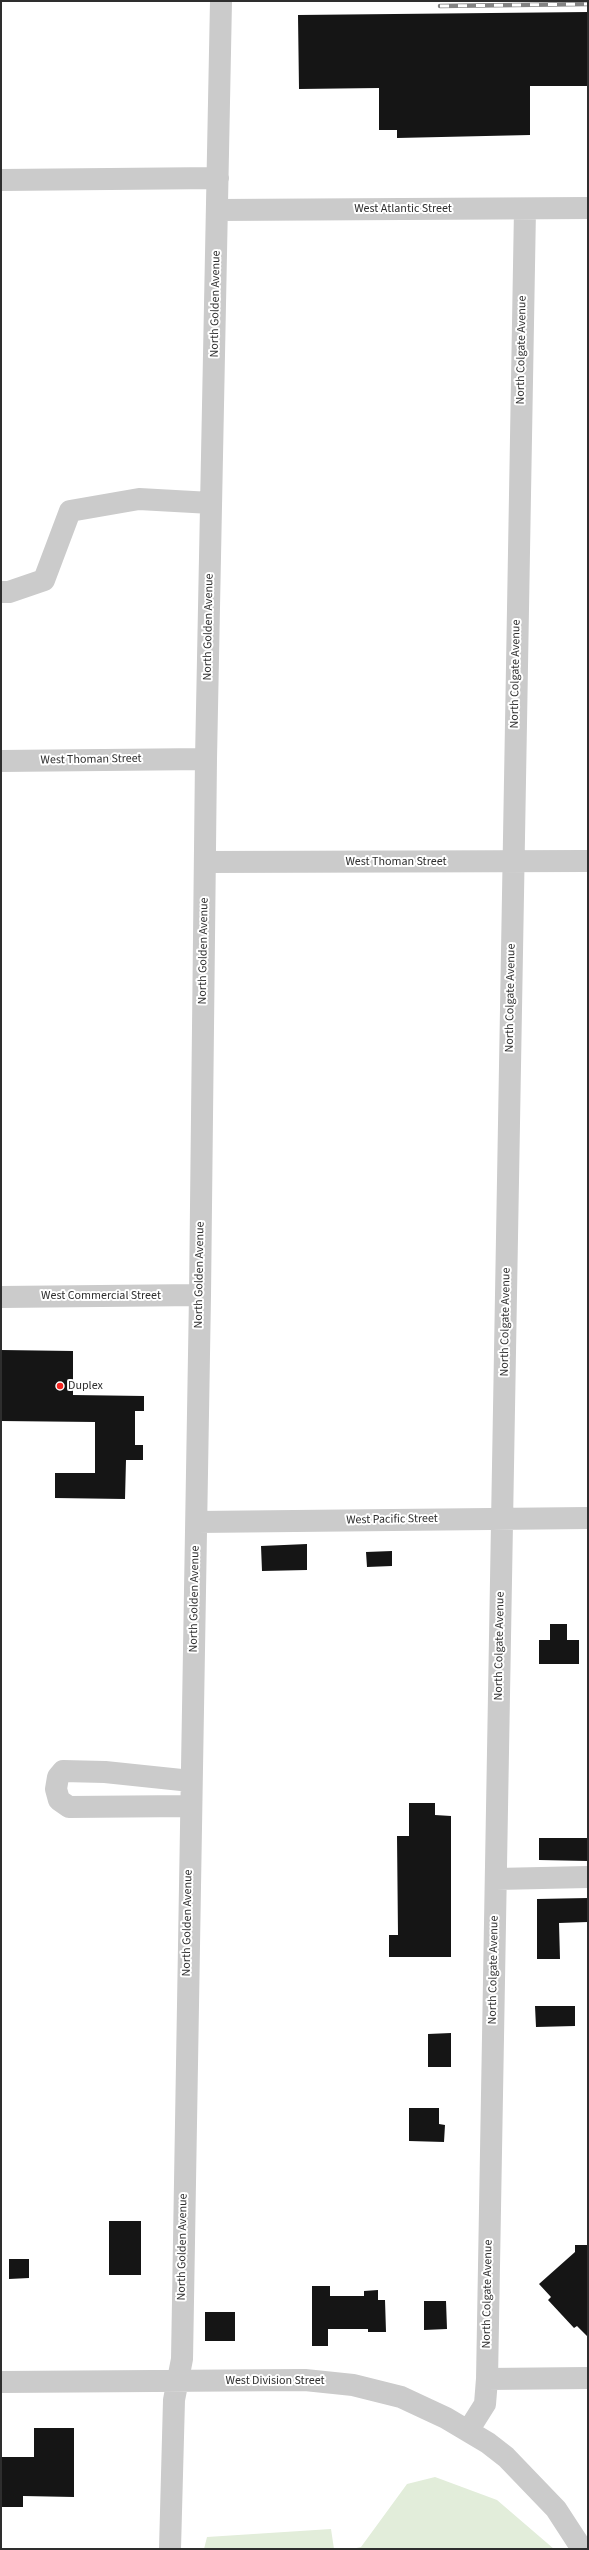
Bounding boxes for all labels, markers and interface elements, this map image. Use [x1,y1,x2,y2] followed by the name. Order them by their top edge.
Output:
[354,202,452,216] street label: West Atlantic Street
[208,250,224,358] street label: North Golden Avenue
[514,295,530,405] street label: North Colgate Avenue
[201,573,217,681] street label: North Golden Avenue
[508,619,524,729] street label: North Colgate Avenue
[40,752,142,768] street label: West Thoman Street
[345,855,447,869] street label: West Thoman Street
[196,897,212,1005] street label: North Golden Avenue
[503,943,519,1053] street label: North Colgate Avenue
[192,1221,208,1329] street label: North Golden Avenue
[498,1267,514,1377] street label: North Colgate Avenue
[41,1289,161,1303] street label: West Commercial Street
[68,1379,103,1393] place label: Duplex
[55,1381,65,1391] marker: Duplex
[346,1512,438,1528] street label: West Pacific Street
[187,1545,203,1653] street label: North Golden Avenue
[492,1591,508,1701] street label: North Colgate Avenue
[180,1869,196,1977] street label: North Golden Avenue
[486,1915,502,2025] street label: North Colgate Avenue
[175,2193,191,2301] street label: North Golden Avenue
[480,2239,496,2349] street label: North Colgate Avenue
[225,2374,325,2388] street label: West Division Street

